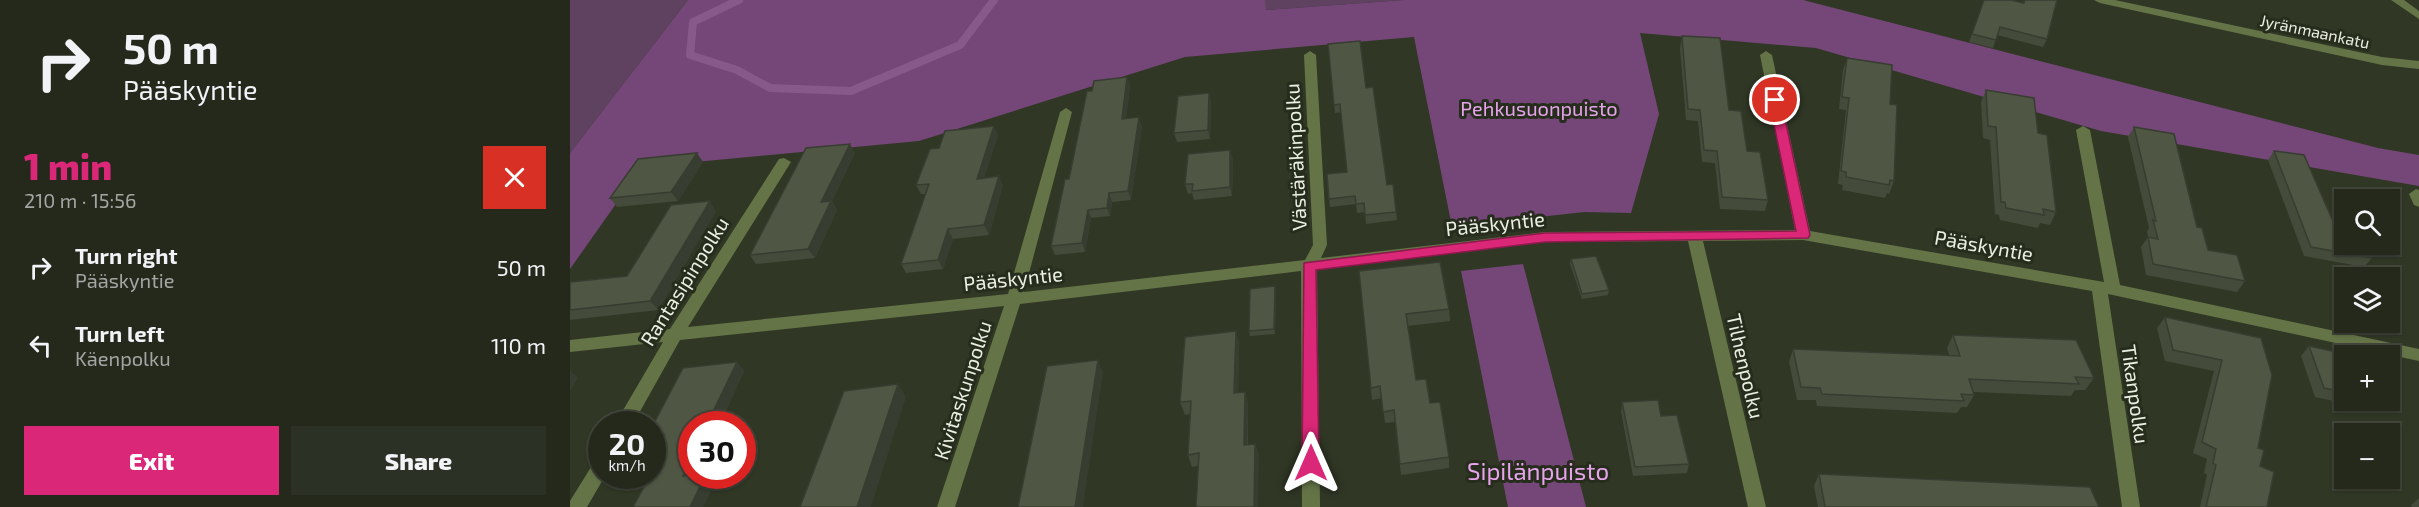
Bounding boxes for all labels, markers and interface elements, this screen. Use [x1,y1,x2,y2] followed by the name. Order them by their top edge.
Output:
[2259,10,2371,52] street label: Jyränmaankatu
[123,22,219,72] text: 50 m
[24,24,102,102] icon: right
[123,73,257,105] text: Pääskyntie
[1749,74,1800,125] pin
[1279,83,1311,231] street label: Västäräkinpolku
[1758,83,1791,116] icon: arrive
[1460,96,1618,120] park label: Pehkusuonpuisto
[24,144,112,187] text: 1 min
[483,146,546,209] button: close
[24,188,136,212] text: 210 m · 15:56
[2334,189,2400,489] map controls
[2334,189,2400,255] button: search
[1444,206,1546,240] street label: Pääskyntie
[635,212,733,350] street label: Rantasipinpolku
[1933,225,2035,265] street label: Pääskyntie
[75,242,177,268] text: Turn right
[24,251,57,284] icon: right
[497,254,546,280] text: 50 m
[962,261,1064,295] street label: Pääskyntie
[2334,267,2400,333] button: layers
[75,268,175,292] text: Pääskyntie
[1722,311,1770,421] street label: Tilhenpolku
[928,317,996,463] street label: Kivitaskunpolku
[75,320,164,346] text: Turn left
[24,329,57,362] icon: left
[491,332,546,358] text: 110 m
[2117,343,2155,445] street label: Tikanpolku
[2334,345,2400,411] button: +
[75,346,171,370] text: Käenpolku
[678,411,756,489] speed limit sign: 30
[2334,423,2400,489] button: −
[609,425,645,461] text: 20
[24,426,279,495] button: Exit
[291,426,546,495] button: Share
[1279,431,1343,495] position arrow
[608,456,646,474] text: km/h
[1467,456,1609,485] park label: Sipilänpuisto

